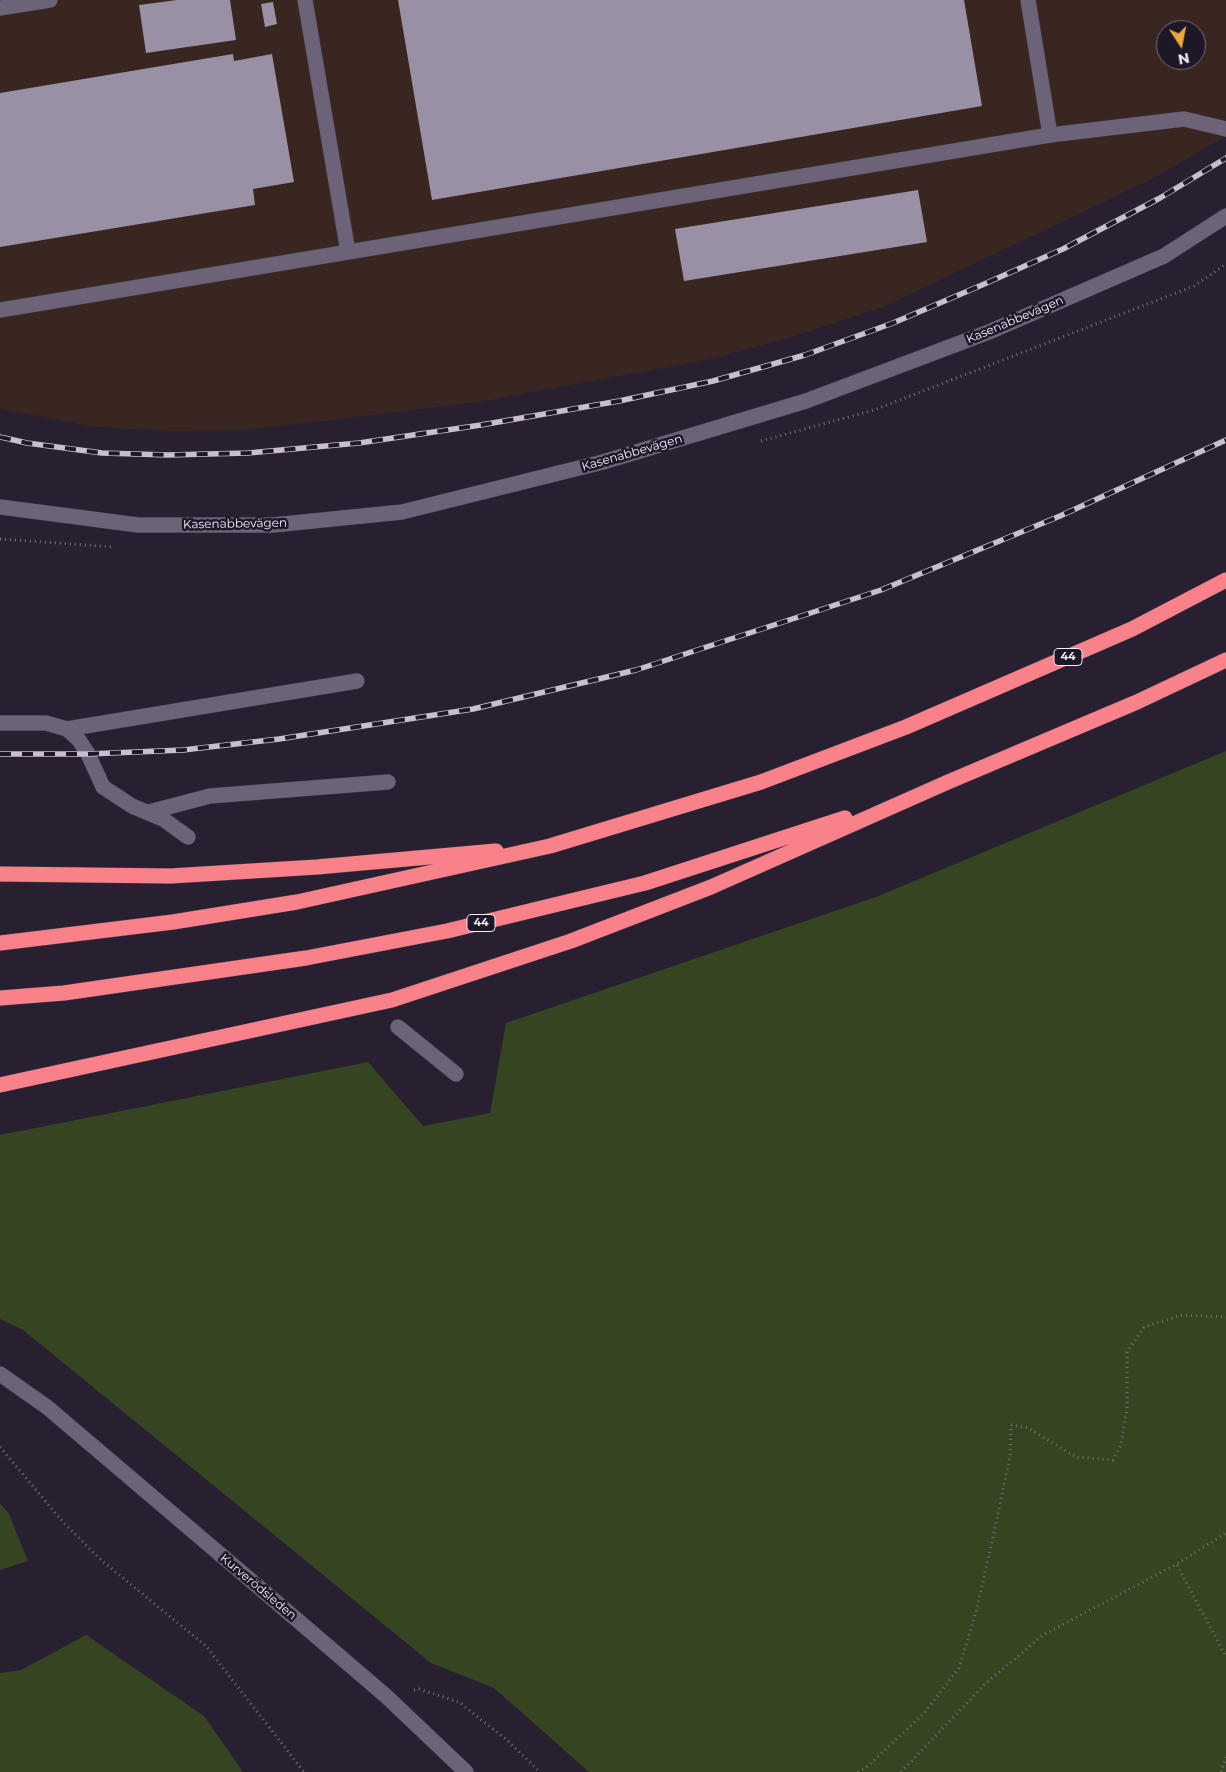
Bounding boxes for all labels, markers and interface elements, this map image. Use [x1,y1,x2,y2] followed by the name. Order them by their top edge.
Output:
[1156,20,1206,70] north arrow
[1176,49,1191,69] text: N
[964,293,1066,347] street label: Kasenabbevägen
[580,432,684,474] street label: Kasenabbevägen
[183,516,287,532] street label: Kasenabbevägen
[1054,649,1082,666] road number: 44
[467,914,495,931] road number: 44
[217,1551,299,1623] street label: Kurverödsleden

